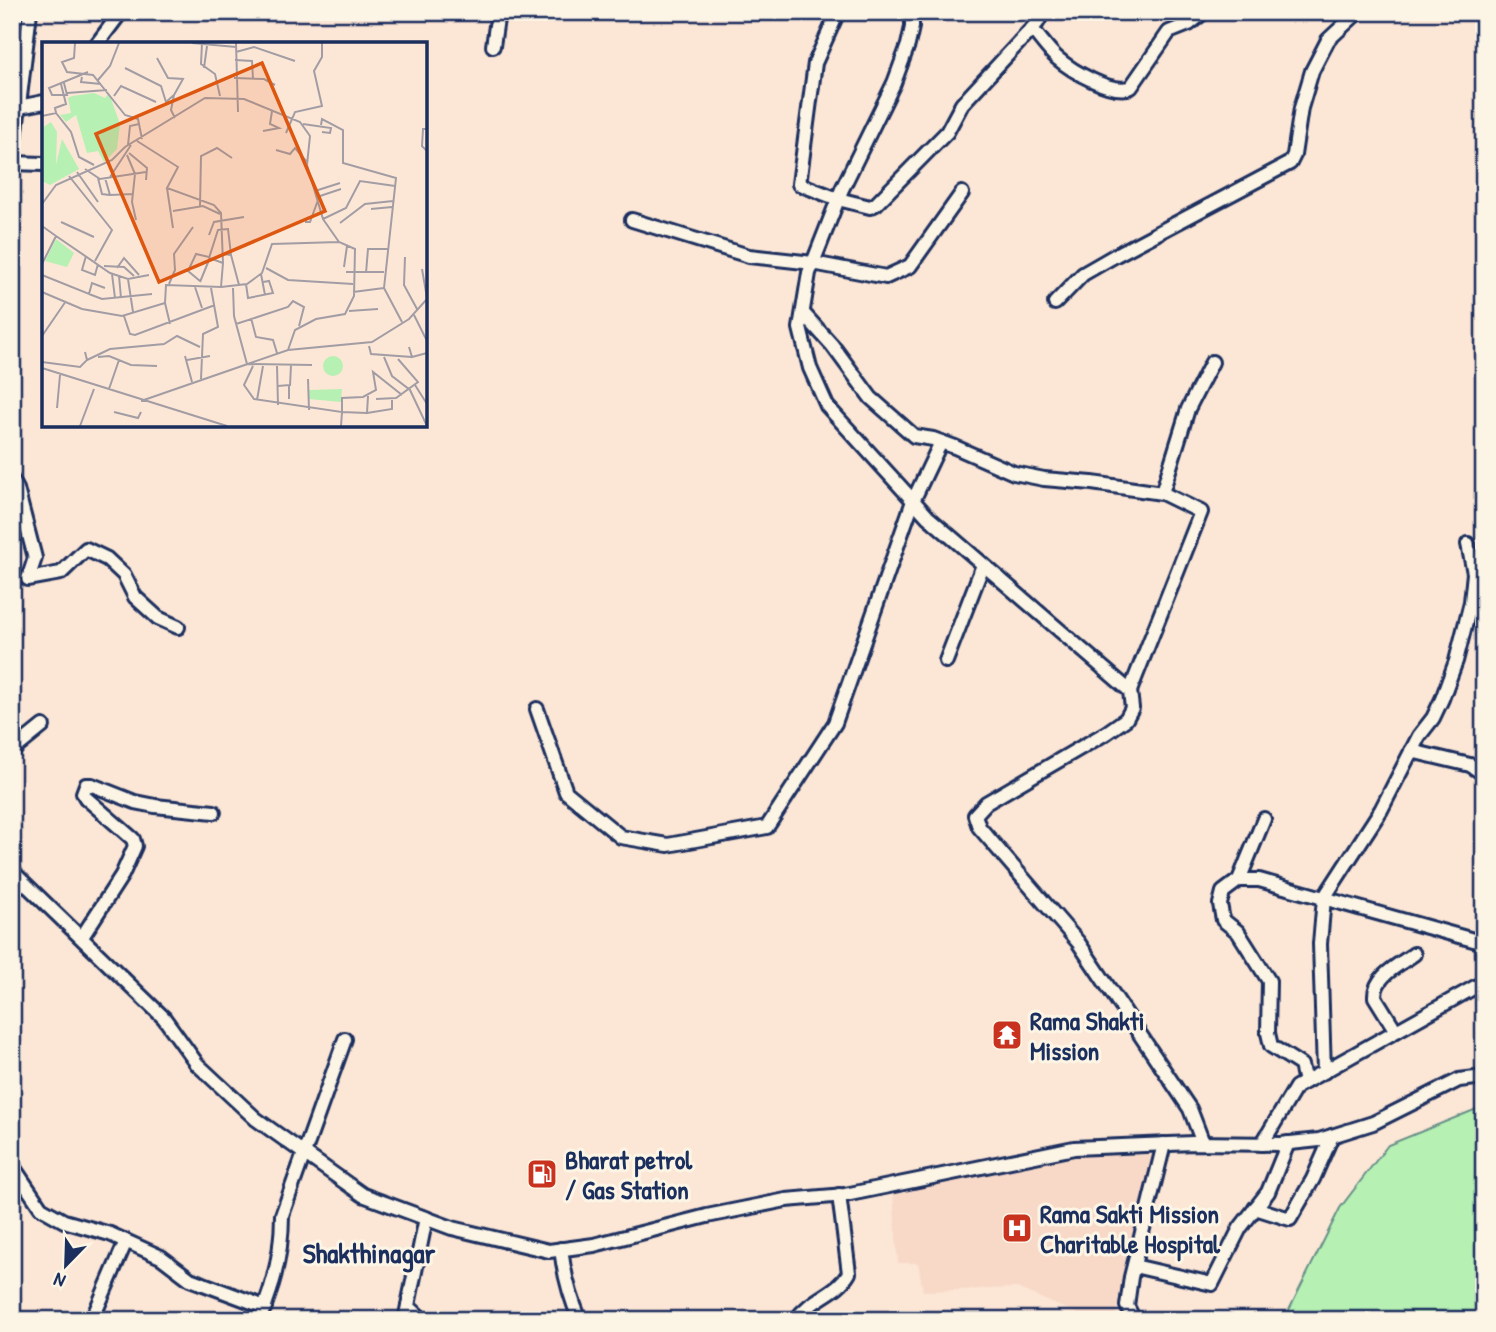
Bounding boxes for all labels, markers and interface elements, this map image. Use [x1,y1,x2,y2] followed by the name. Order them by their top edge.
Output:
[42,42,427,427] inset map
[1030,1003,1144,1068] place label: Rama Shakti Mission
[990,1018,1024,1052] temple icon: Rama Shakti Mission
[565,1142,693,1207] place label: Bharat petrol / Gas Station
[525,1157,559,1191] fuel station icon: Bharat petrol / Gas Station
[1040,1196,1221,1262] place label: Rama Sakti Mission Charitable Hospital
[1000,1211,1034,1245] hospital icon: Rama Sakti Mission Charitable Hospital
[32,1230,102,1300] north arrow
[303,1234,436,1273] district label: Shakthinagar
[50,1267,69,1295] text: N

